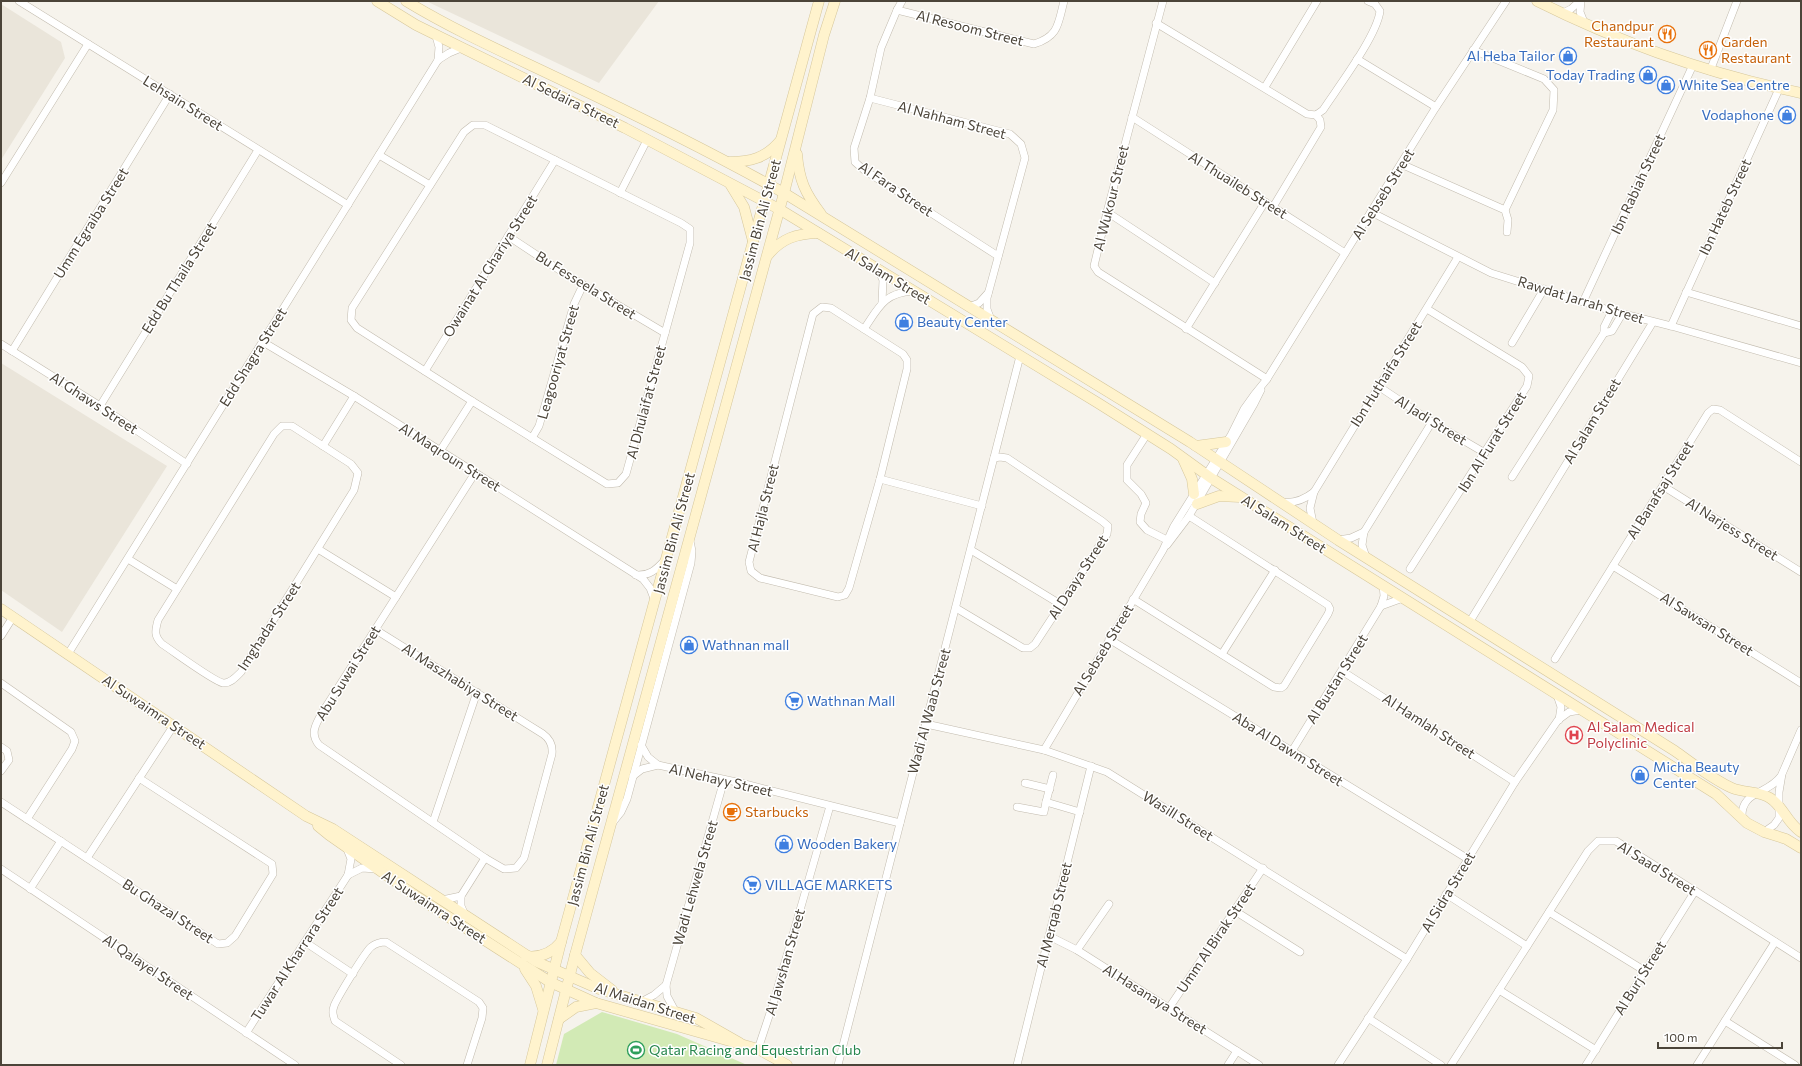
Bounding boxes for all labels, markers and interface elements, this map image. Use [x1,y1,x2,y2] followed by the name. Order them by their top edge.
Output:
[915,6,1026,49] street label: Al Resoom Street
[1584,17,1654,50] place label: Chandpur Restaurant
[1657,24,1677,44] restaurant icon: Chandpur Restaurant
[1721,33,1791,66] place label: Garden Restaurant
[1698,40,1718,60] restaurant icon: Garden Restaurant
[1558,46,1578,66] shop icon: Al Heba Tailor
[1467,47,1555,64] place label: Al Heba Tailor
[1638,65,1658,85] shop icon: Today Trading
[1546,66,1635,83] place label: Today Trading
[520,70,623,131] street label: Al Sedaira Street
[140,71,227,134] street label: Lehsain Street
[1656,75,1676,95] shop icon: White Sea Centre
[1679,76,1790,93] place label: White Sea Centre
[896,97,1008,142] street label: Al Nahham Street
[1777,105,1797,125] shop icon: Vodaphone
[1702,106,1774,123] place label: Vodaphone
[1607,131,1668,237] street label: Ibn Rabiah Street
[1089,143,1132,253] street label: Al Wukour Street
[1348,145,1417,242] street label: Al Sebseb Street
[1186,147,1291,222] street label: Al Thuaileb Street
[1695,156,1754,258] street label: Ibn Hateb Street
[735,157,784,282] street label: Jassim Bin Ali Street
[856,157,937,220] street label: Al Fara Street
[50,164,132,281] street label: Umm Egraiba Street
[439,191,541,340] street label: Owainat Al Ghariya Street
[138,219,220,336] street label: Edd Bu Thaila Street
[842,243,934,308] street label: Al Salam Street
[533,247,640,322] street label: Bu Fesseela Street
[1516,272,1647,327] street label: Rawdat Jarrah Street
[533,302,582,421] street label: Leagooriyat Street
[215,304,290,409] street label: Edd Shagra Street
[894,312,914,332] shop icon: Beauty Center
[917,313,1008,330] place label: Beauty Center
[1346,318,1425,429] street label: Ibn Huthaifa Street
[622,343,669,461] street label: Al Dhulaifat Street
[47,368,142,437] street label: Al Ghaws Street
[1559,375,1624,467] street label: Al Salam Street
[1454,388,1529,495] street label: Ibn Al Furat Street
[1392,391,1470,448] street label: Al Jadi Street
[396,419,504,495] street label: Al Maqroun Street
[1623,437,1697,542] street label: Al Banafsaj Street
[743,462,782,554] street label: Al Hajla Street
[649,470,698,595] street label: Jassim Bin Ali Street
[1239,491,1330,557] street label: Al Salam Street
[1683,493,1782,564] street label: Al Narjess Street
[1044,531,1111,622] street label: Al Daaya Street
[234,578,304,673] street label: Imghadar Street
[1658,588,1757,659] street label: Al Sawsan Street
[1069,601,1137,699] street label: Al Sebseb Street
[312,622,384,723] street label: Abu Suwai Street
[1302,631,1371,727] street label: Al Bustan Street
[679,635,699,655] shop icon: Wathnan mall
[702,636,789,653] place label: Wathnan mall
[399,639,522,724] street label: Al Maszhabiya Street
[904,646,954,776] street label: Wadi Al Waab Street
[99,671,209,753] street label: Al Suwaimra Street
[1380,689,1479,762] street label: Al Hamlah Street
[784,691,804,711] supermarket icon: Wathnan Mall
[807,692,895,709] place label: Wathnan Mall
[1230,708,1347,790] street label: Aba Al Dawm Street
[1587,718,1694,751] place label: Al Salam Medical Polyclinic
[1564,725,1584,745] hospital icon: Al Salam Medical Polyclinic
[1653,758,1740,791] place label: Micha Beauty Center
[668,759,775,800] street label: Al Nehayy Street
[1630,765,1650,785] shop icon: Micha Beauty Center
[563,782,612,907] street label: Jassim Bin Ali Street
[1140,787,1217,844] street label: Wasill Street
[722,802,742,822] cafe icon: Starbucks
[745,803,809,820] place label: Starbucks
[668,818,721,948] street label: Wadi Lehwela Street
[774,834,794,854] shop icon: Wooden Bakery
[797,835,897,852] place label: Wooden Bakery
[1615,837,1700,899] street label: Al Saad Street
[1417,848,1478,935] street label: Al Sidra Street
[1032,860,1075,969] street label: Al Merqab Street
[379,866,490,947] street label: Al Suwaimra Street
[120,875,217,947] street label: Bu Ghazal Street
[742,875,762,895] supermarket icon: VILLAGE MARKETS
[765,876,892,893] place label: VILLAGE MARKETS
[1173,879,1259,996] street label: Umm Al Birak Street
[247,883,346,1024] street label: Tuwar Al Kharrara Street
[761,906,808,1017] street label: Al Jawshan Street
[100,930,197,1003] street label: Al Qalayel Street
[1610,937,1669,1018] street label: Al Burj Street
[1100,960,1211,1038] street label: Al Hasanaya Street
[592,978,698,1027] street label: Al Maidan Street
[1658,1024,1782,1050] scale bar
[1664,1030,1698,1044] text: 100 m
[626,1040,646,1060] sports icon: Qatar Racing and Equestrian Club
[649,1041,861,1058] place label: Qatar Racing and Equestrian Club

